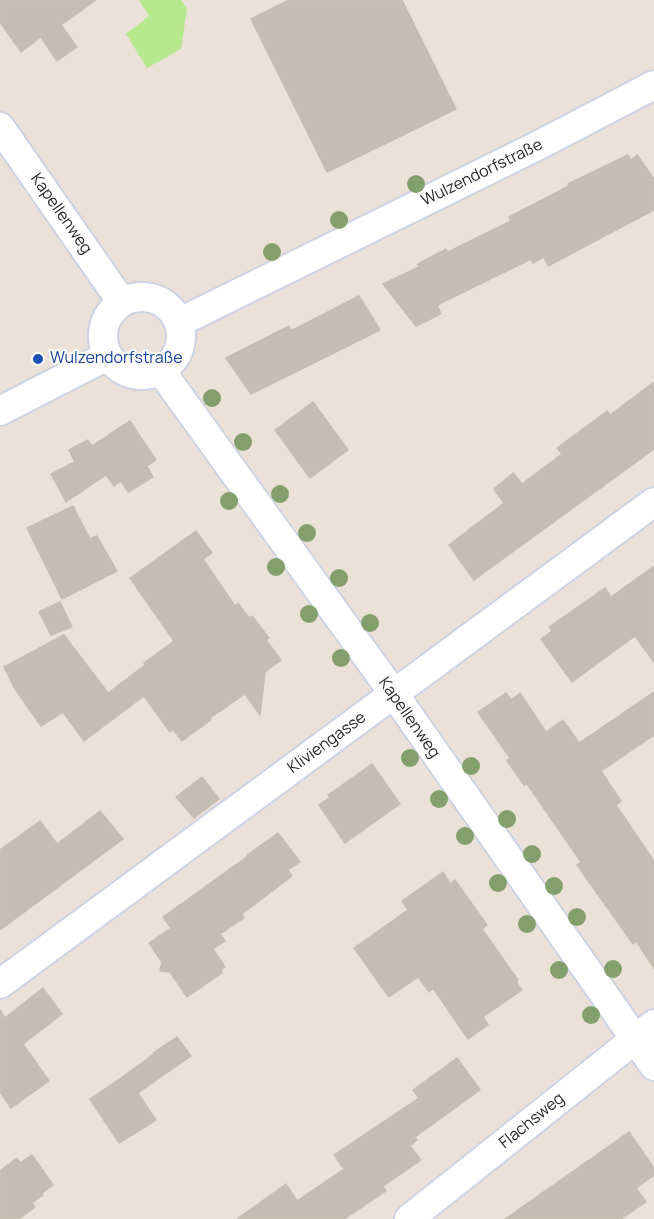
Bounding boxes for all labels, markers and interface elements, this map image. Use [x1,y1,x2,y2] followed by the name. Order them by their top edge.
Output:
[418,135,546,211] street label: Wulzendorfstraße
[26,170,96,258] street label: Kapellenweg
[50,349,183,369] place label: Wulzendorfstraße
[31,352,45,366] marker: Wulzendorfstraße
[374,674,444,762] street label: Kapellenweg
[284,708,370,778] street label: Kliviengasse
[496,1089,568,1153] street label: Flachsweg

